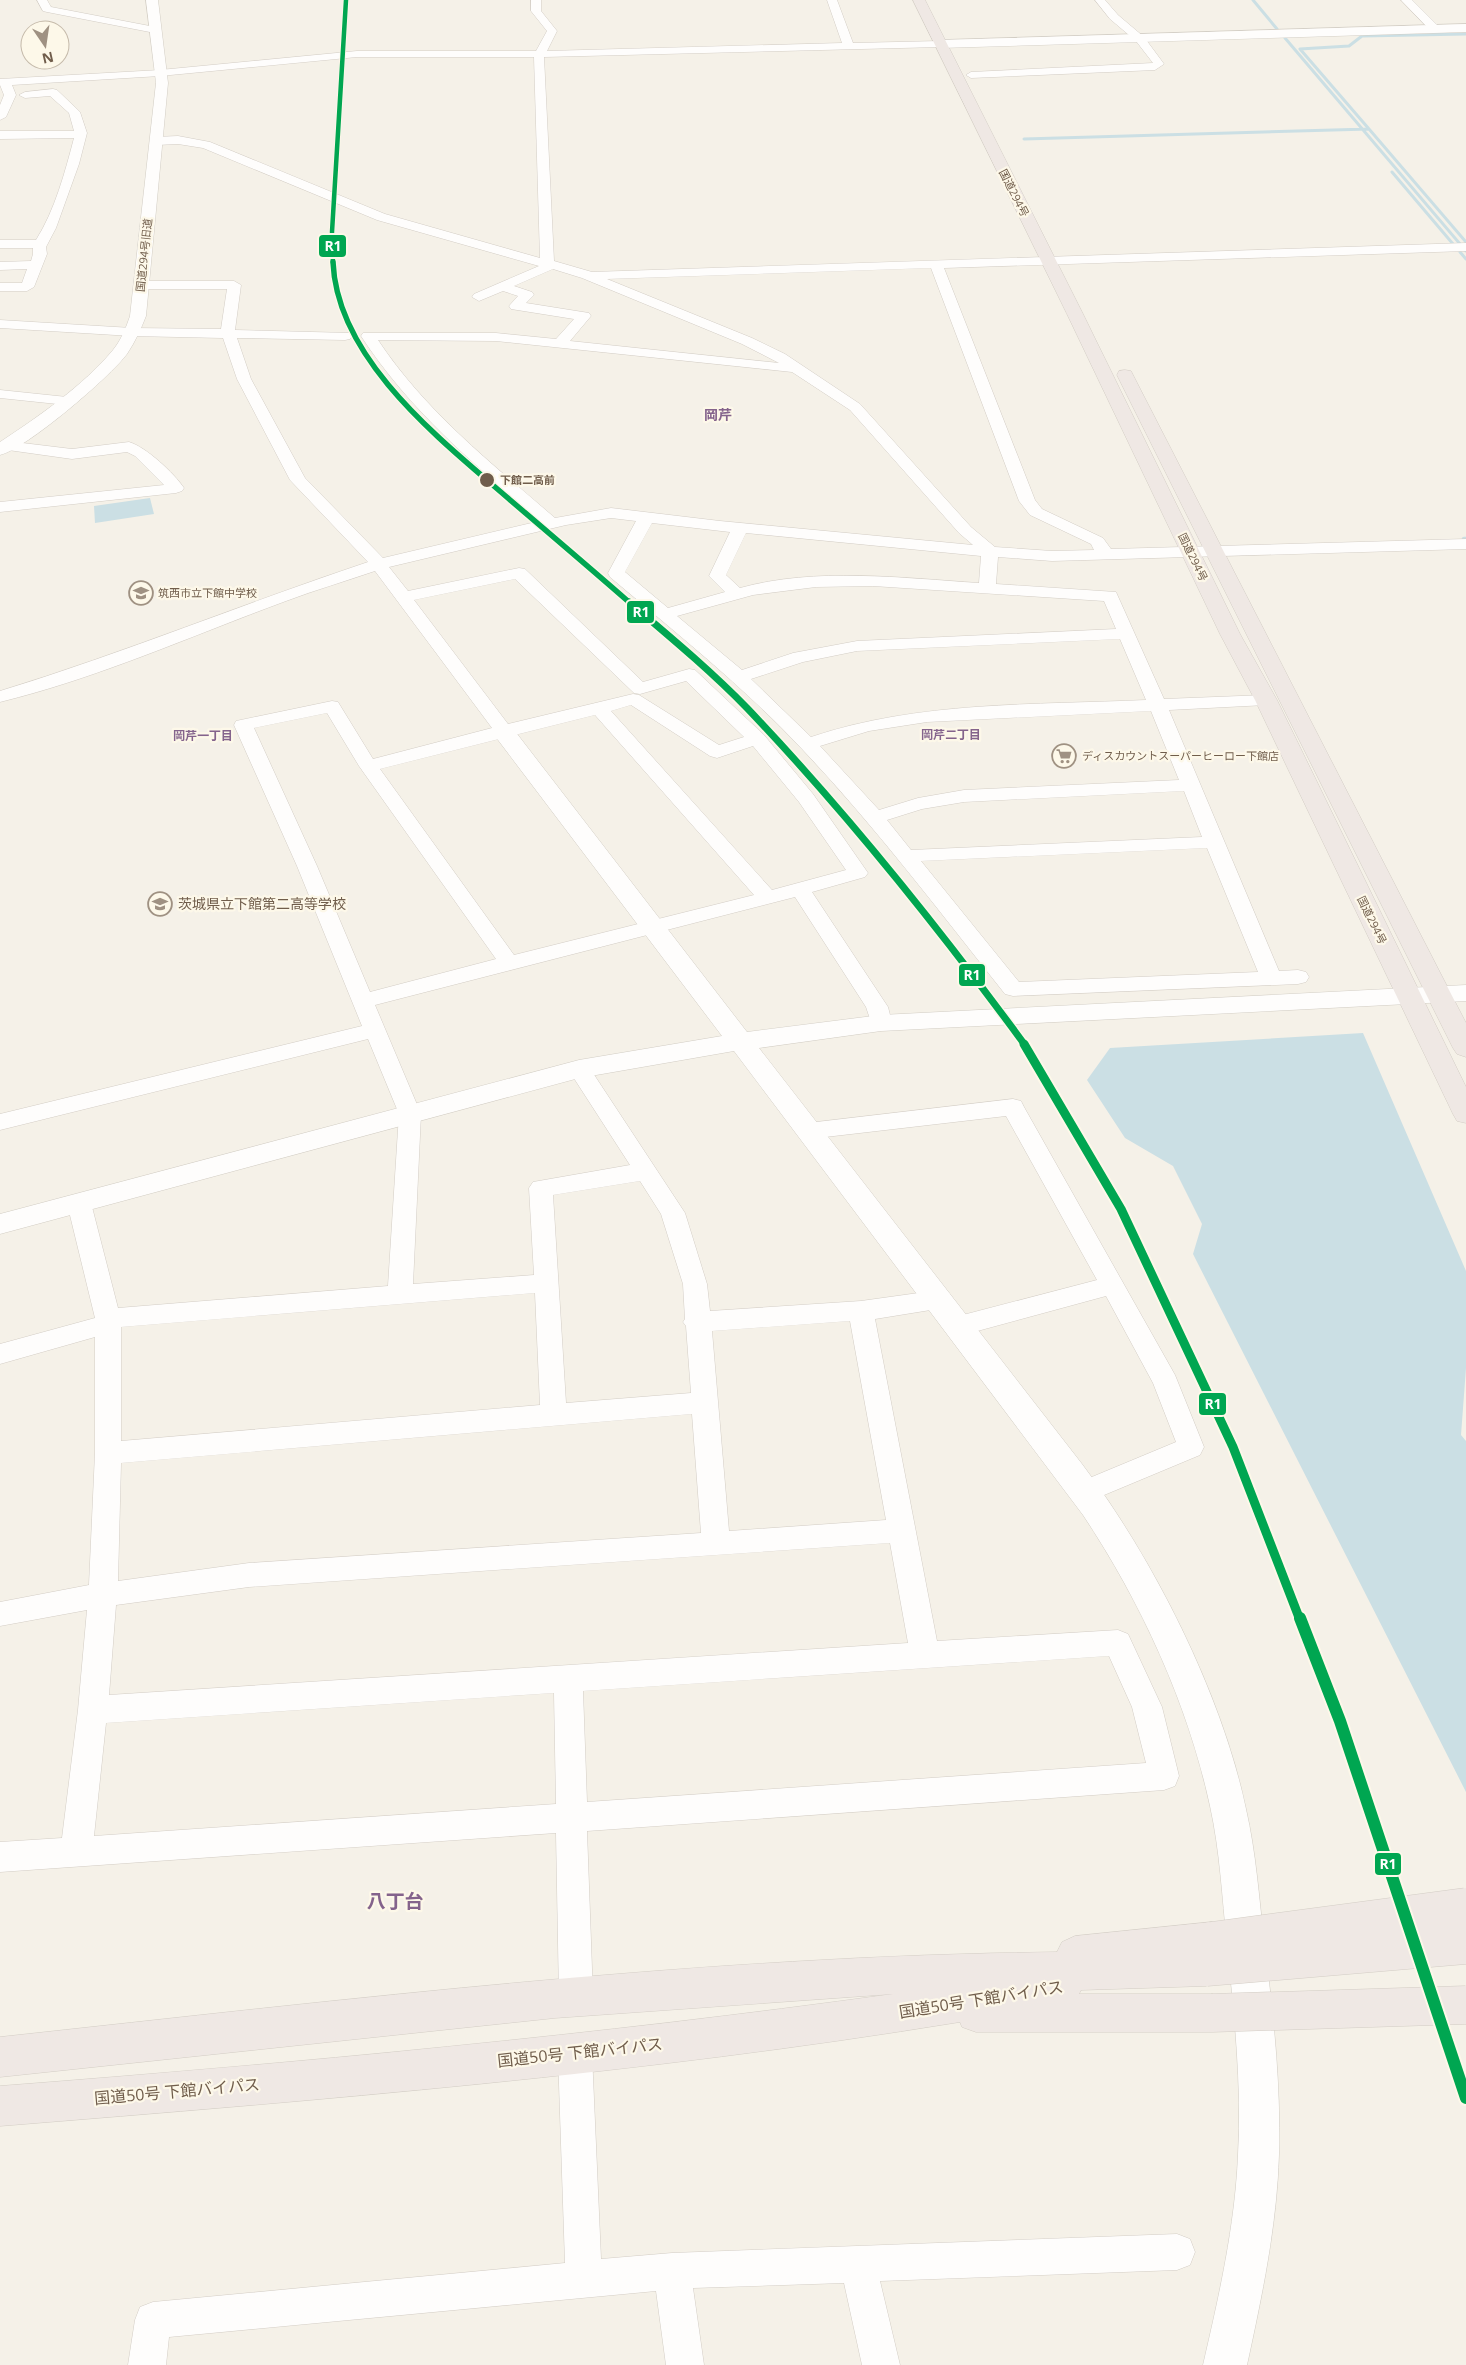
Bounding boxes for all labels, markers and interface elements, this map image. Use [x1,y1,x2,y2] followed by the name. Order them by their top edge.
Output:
[20,20,70,70] north arrow
[40,48,56,69] text: N
[996,166,1033,219] street label: 国道294号
[132,217,155,292] street label: 国道294号旧道
[318,234,347,258] line badge: R1
[324,236,342,255] text: R1
[704,405,732,424] district label: 岡芹
[478,471,496,489] marker: 下館二高前
[500,472,555,487] place label: 下館二高前
[1175,530,1212,583] street label: 国道294号
[128,580,154,606] school or university icon: 筑西市立下館中学校
[158,585,257,600] place label: 筑西市立下館中学校
[626,600,655,624] line badge: R1
[632,602,650,621] text: R1
[921,726,981,743] district label: 岡芹二丁目
[173,727,233,744] district label: 岡芹一丁目
[1051,743,1077,769] supermarket icon: ディスカウントスーパーヒーロー下館店
[1082,748,1279,763] place label: ディスカウントスーパーヒーロー下館店
[147,891,173,917] school or university icon: 茨城県立下館第二高等学校
[1354,893,1391,946] street label: 国道294号
[178,894,346,913] place label: 茨城県立下館第二高等学校
[958,963,986,987] line badge: R1
[963,965,981,984] text: R1
[1198,1392,1227,1416] line badge: R1
[1204,1394,1222,1413] text: R1
[1374,1852,1402,1876] line badge: R1
[1379,1854,1397,1873] text: R1
[366,1888,424,1914] district label: 八丁台
[897,1975,1065,2023] street label: 国道50号 下館バイパス
[496,2032,664,2072] street label: 国道50号 下館バイパス
[93,2073,261,2109] street label: 国道50号 下館バイパス

